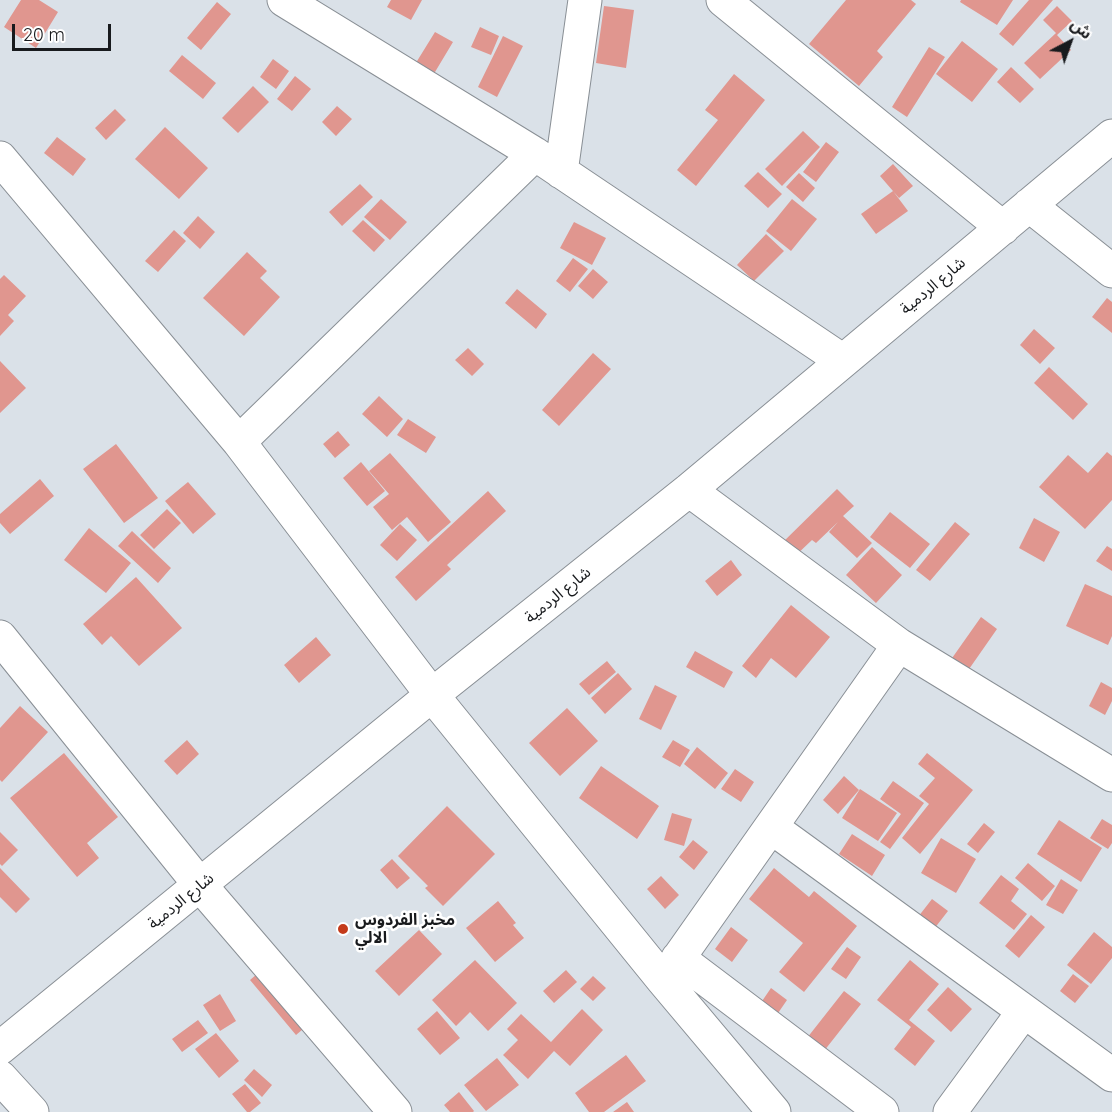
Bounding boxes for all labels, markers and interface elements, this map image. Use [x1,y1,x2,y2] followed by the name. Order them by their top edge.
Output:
[15,12,114,50] scale bar
[1040,12,1100,72] north arrow
[1067,14,1097,43] text: ش
[23,23,65,46] text: 20 m
[897,253,969,319] street label: شارع الردمية
[521,563,595,627] street label: شارع الردمية
[144,869,218,933] street label: شارع الردمية
[355,910,455,948] place label: مخبز الفردوس الالي
[336,922,350,936] marker: مخبز الفردوس الالي

